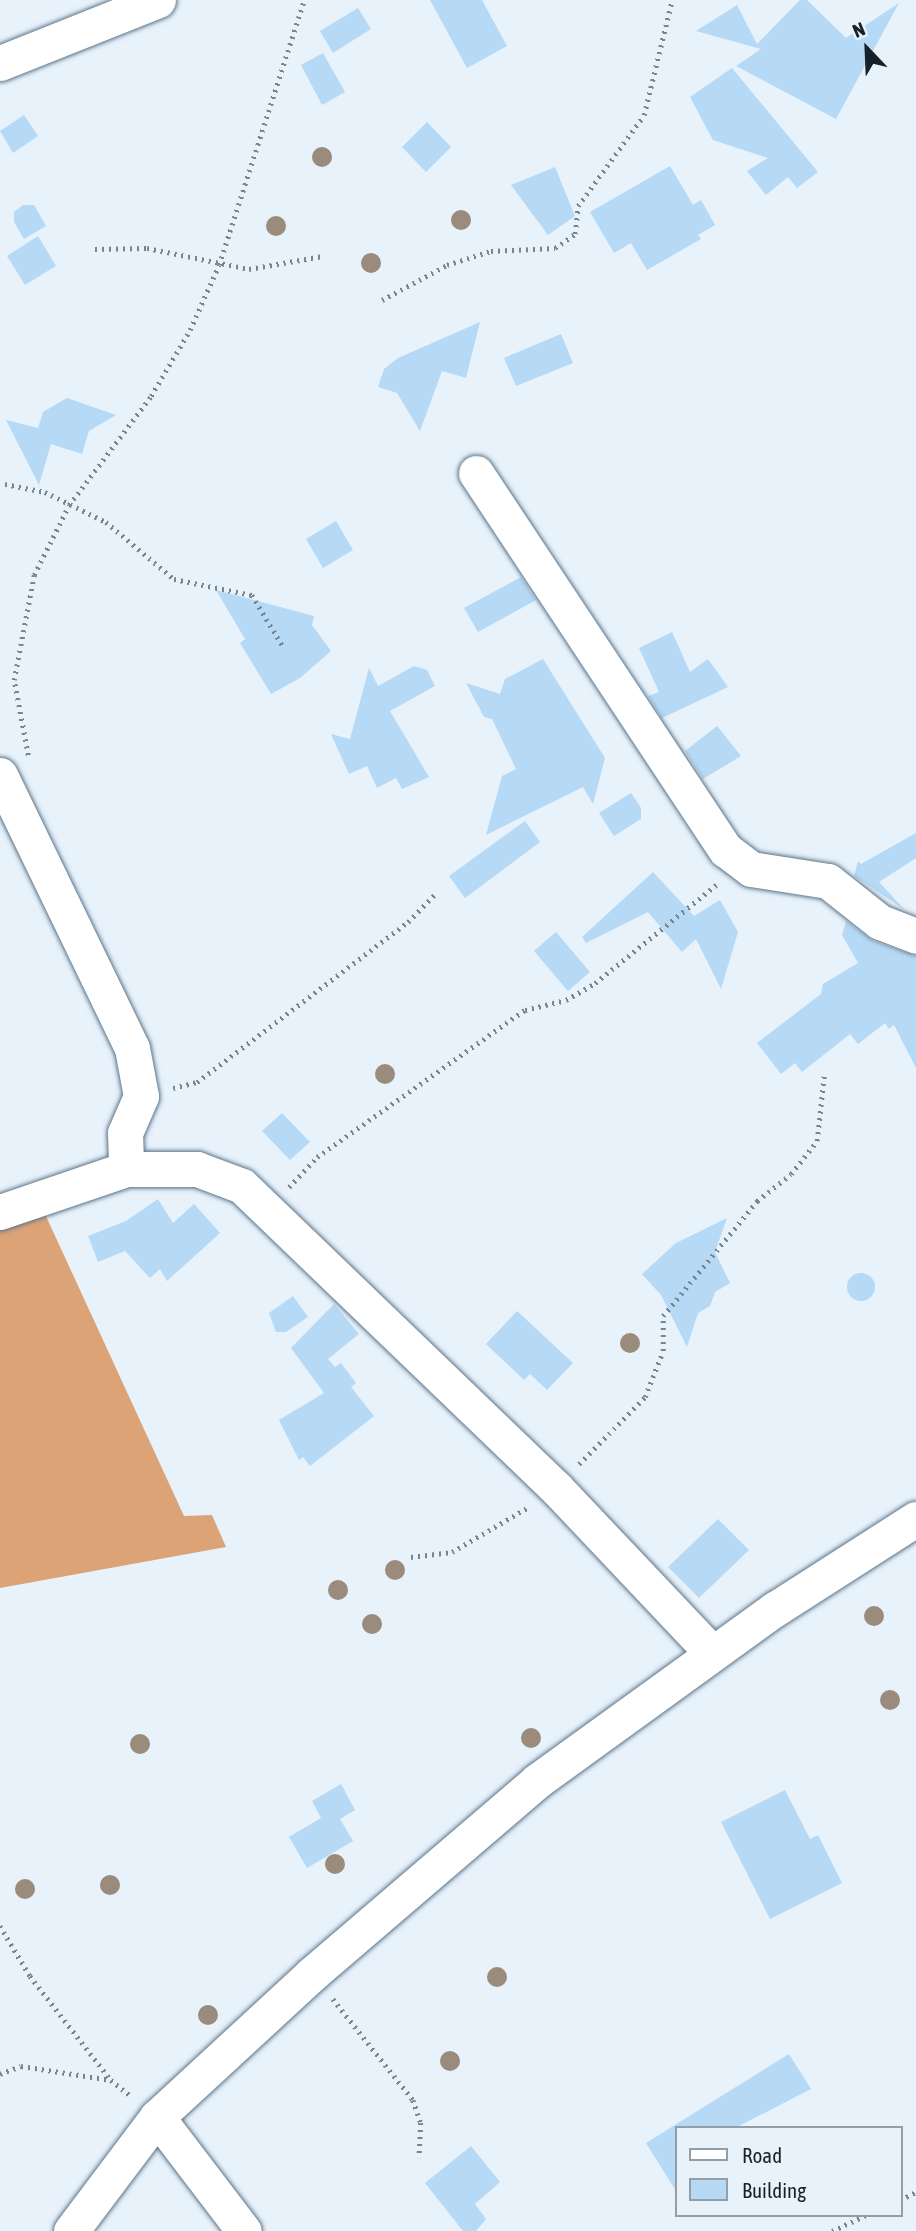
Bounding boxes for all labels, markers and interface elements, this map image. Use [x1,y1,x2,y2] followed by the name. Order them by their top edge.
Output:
[832,14,902,84] north arrow
[849,17,868,42] text: N
[674,2126,902,2217] legend
[742,2143,782,2167] text: Road
[742,2178,806,2202] text: Building

